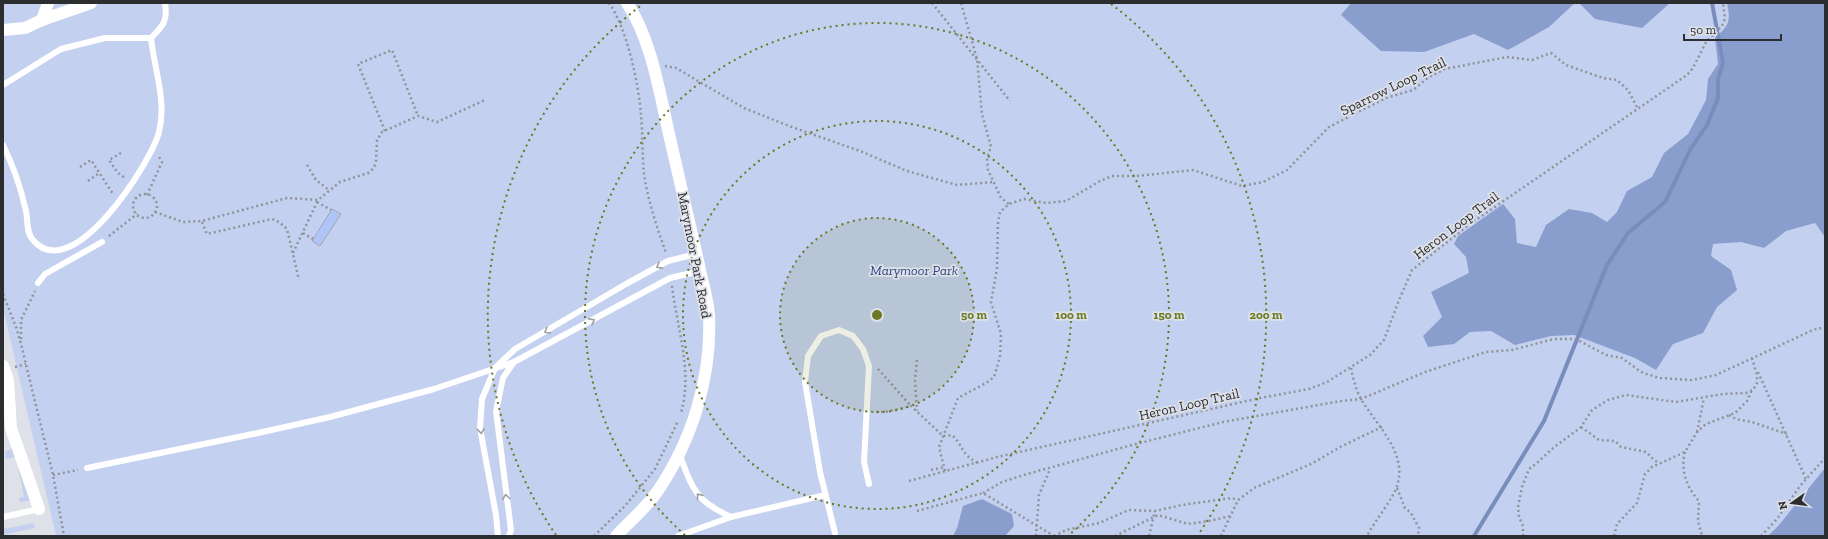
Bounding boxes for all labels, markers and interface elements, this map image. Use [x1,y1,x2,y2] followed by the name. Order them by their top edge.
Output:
[1684,16,1781,42] scale bar
[1690,23,1717,37] text: 50 m
[1338,53,1449,119] street label: Sparrow Loop Trail
[1410,188,1503,263] street label: Heron Loop Trail
[674,190,715,320] street label: Marymoor Park Road
[656,261,663,268] one-way arrow
[870,262,958,279] park label: Marymoor Park
[870,308,884,322] centre of rings
[961,308,987,322] text: 50 m
[1055,308,1087,322] text: 100 m
[1154,308,1185,322] text: 150 m
[1249,308,1283,322] text: 200 m
[587,318,595,325] one-way arrow
[544,326,551,333] one-way arrow
[1137,385,1241,424] street label: Heron Loop Trail
[476,428,485,434] one-way arrow
[1772,483,1812,523] north arrow
[697,493,704,500] one-way arrow
[502,494,511,501] one-way arrow
[1775,499,1790,511] text: N

